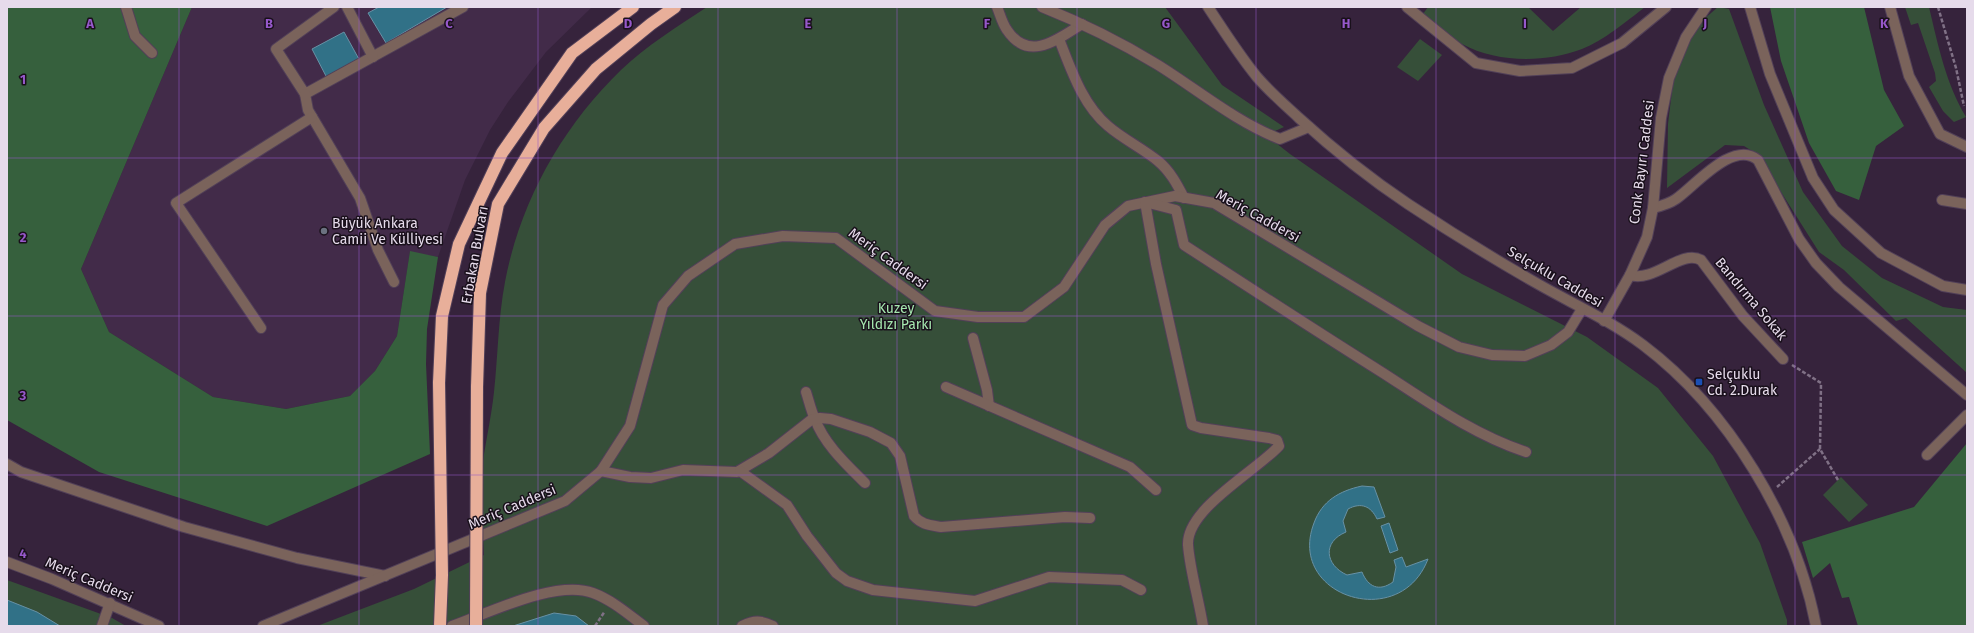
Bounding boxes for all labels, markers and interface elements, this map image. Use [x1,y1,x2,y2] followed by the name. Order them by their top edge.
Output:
[85,16,94,31] text: A
[265,16,273,31] text: B
[445,16,453,31] text: C
[624,16,633,31] text: D
[805,16,812,31] text: E
[984,16,991,31] text: F
[1162,16,1170,31] text: G
[1342,16,1350,31] text: H
[1523,16,1527,31] text: I
[1702,16,1707,31] text: J
[1880,16,1889,31] text: K
[20,72,26,87] text: 1
[1626,99,1658,225] street label: Conk Bayırı Caddesi
[1213,186,1303,246] street label: Meriç Caddersi
[458,205,492,305] street label: Erbakan Bulvarı
[332,215,443,248] place label: Büyük Ankara Camii Ve Külliyesi
[845,225,931,293] street label: Meriç Caddersi
[319,226,329,236] marker: Büyük Ankara Camii Ve Külliyesi
[20,230,27,245] text: 2
[1504,243,1606,311] street label: Selçuklu Caddesi
[1711,254,1791,345] street label: Bandırma Sokak
[860,300,932,333] park label: Kuzey Yıldızı Parkı
[1707,366,1778,399] place label: Selçuklu Cd. 2.Durak
[1694,377,1704,387] marker: Selçuklu Cd. 2.Durak
[19,388,27,403] text: 3
[466,481,558,533] street label: Meriç Caddersi
[19,546,27,561] text: 4
[43,554,135,606] street label: Meriç Caddersi

